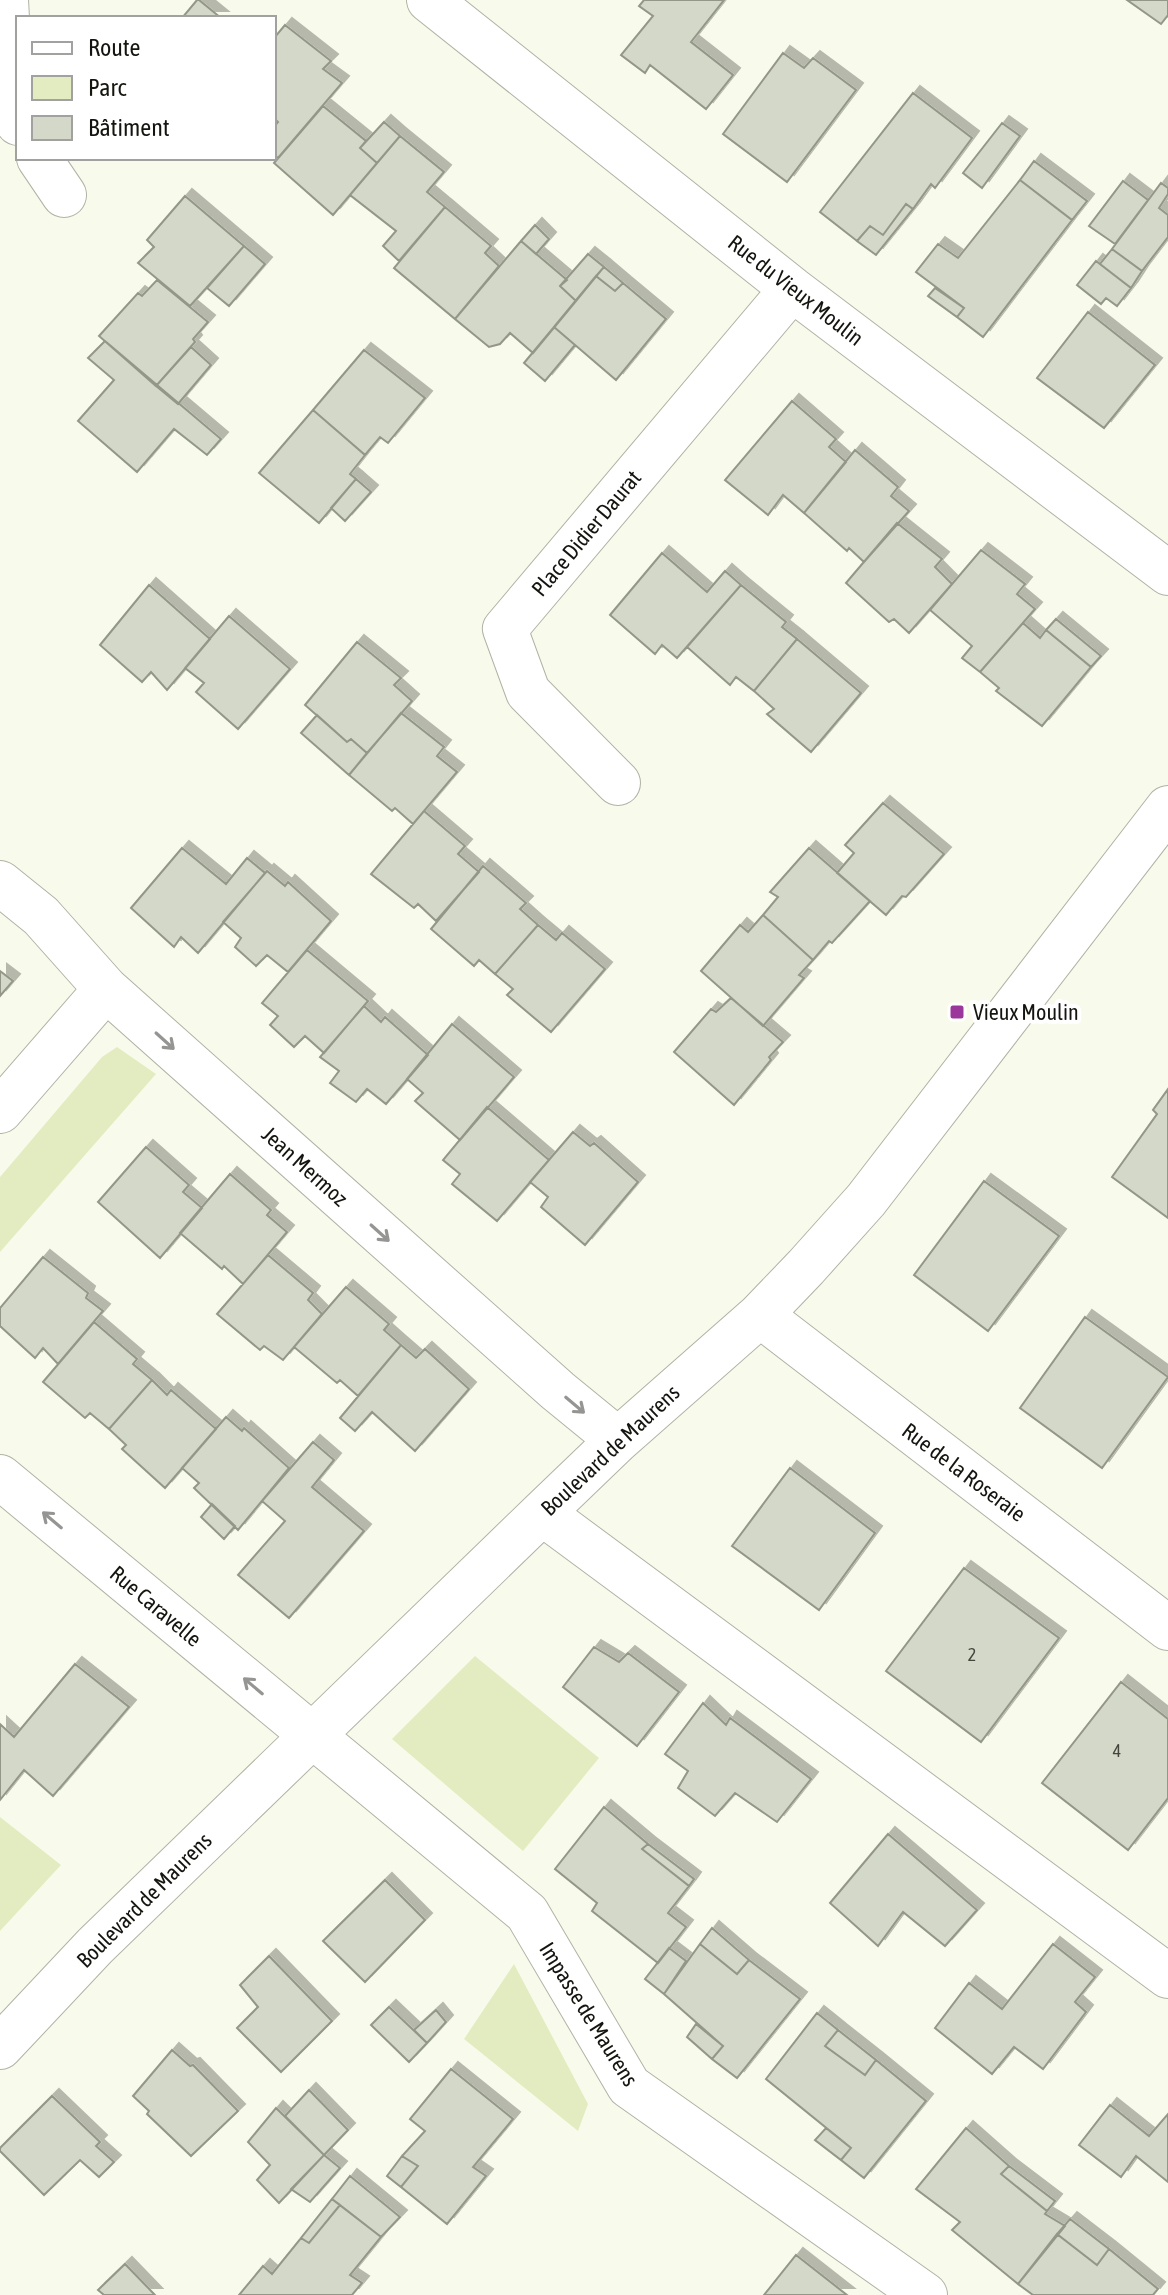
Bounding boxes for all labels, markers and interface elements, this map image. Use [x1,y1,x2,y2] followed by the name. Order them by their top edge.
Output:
[16,16,276,160] legend
[88,34,140,61] text: Route
[88,74,127,101] text: Parc
[88,114,170,141] text: Bâtiment
[723,229,869,351] street label: Rue du Vieux Moulin
[526,465,646,601] street label: Place Didier Daurat
[973,999,1079,1025] place label: Vieux Moulin
[948,1003,966,1021] marker: Vieux Moulin
[154,1032,174,1050] one-way arrow
[257,1121,353,1211] street label: Jean Mermoz
[369,1223,389,1241] one-way arrow
[535,1379,685,1521] street label: Boulevard de Maurens
[564,1396,585,1414] one-way arrow
[897,1417,1031,1527] street label: Rue de la Roseraie
[42,1511,63,1529] one-way arrow
[105,1560,207,1652] street label: Rue Caravelle
[968,1644,976,1665] house number: 2
[243,1677,263,1695] one-way arrow
[1113,1740,1121,1761] house number: 4
[71,1827,217,1973] street label: Boulevard de Maurens
[534,1937,644,2091] street label: Impasse de Maurens

